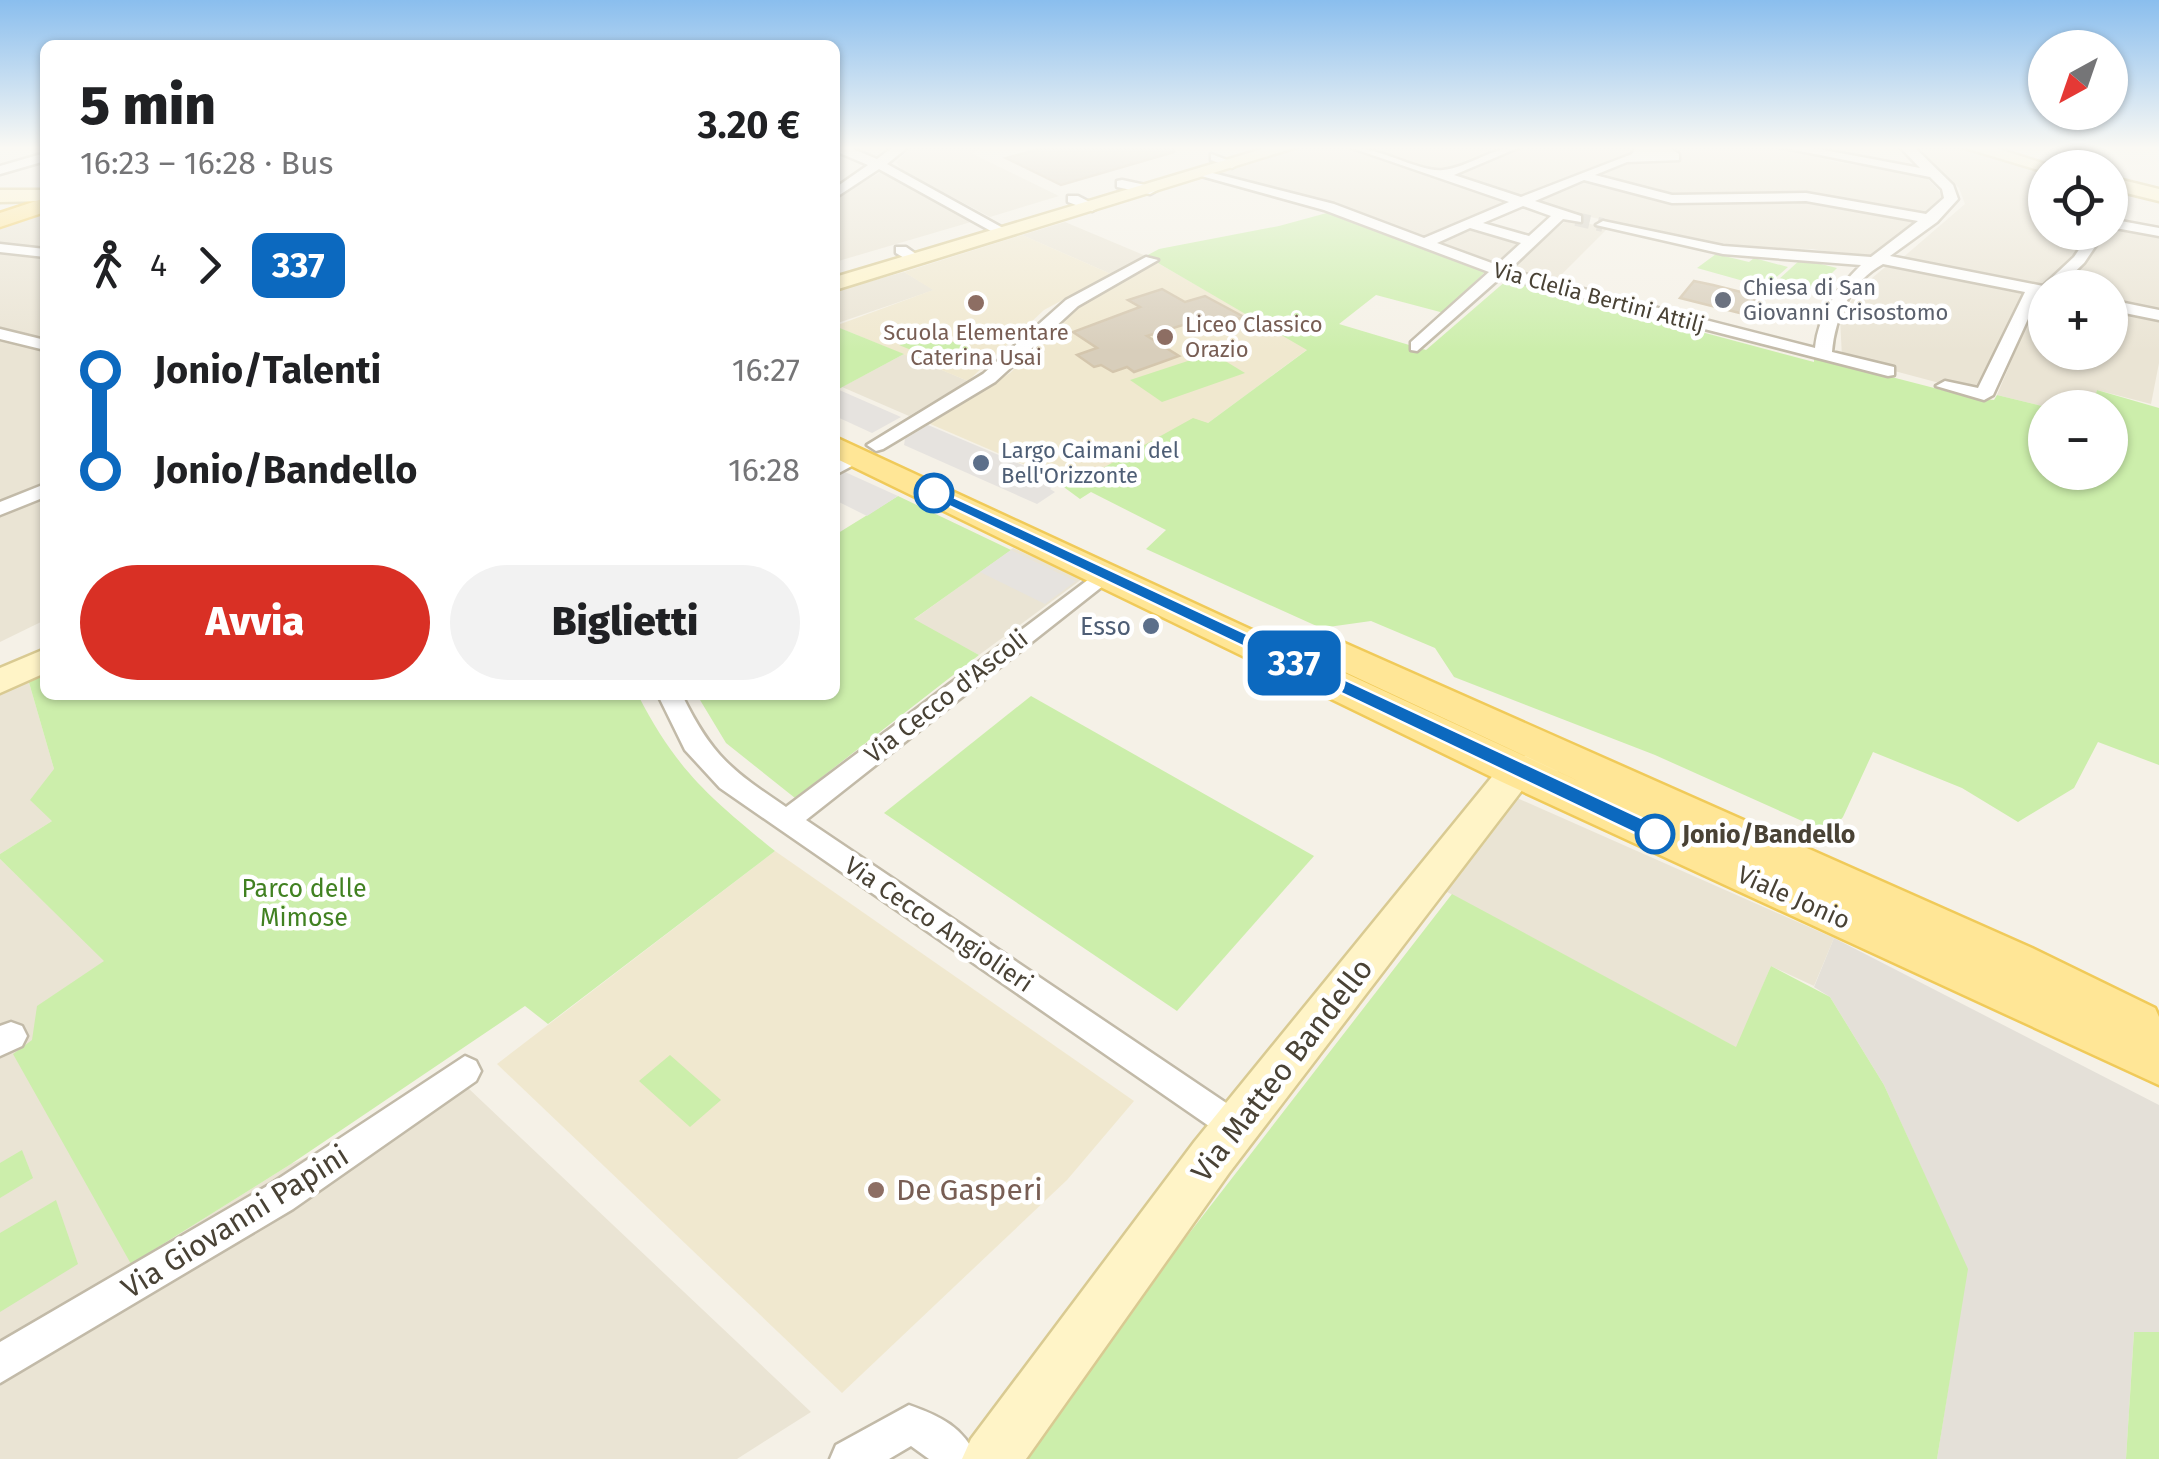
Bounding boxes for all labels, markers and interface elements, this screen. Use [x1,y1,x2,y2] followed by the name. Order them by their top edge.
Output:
[2028,30,2128,130] north arrow
[2028,30,2128,490] map controls
[80,73,216,139] text: 5 min
[698,102,800,148] text: 3.20 €
[80,144,334,182] text: 16:23 – 16:28 · Bus
[2028,150,2128,250] button: locate
[80,238,135,293] icon: walk
[182,238,237,293] icon: forward
[272,244,325,286] text: 337
[150,246,167,284] text: 4
[1490,256,1707,339] street label: Via Clelia Bertini Attilj
[2028,270,2128,370] button: +
[1743,274,1948,326] place label: Chiesa di San Giovanni Crisostomo
[1712,289,1734,311] marker: Chiesa di San Giovanni Crisostomo
[965,292,987,314] marker: Scuola Elementare Caterina Usai
[1185,311,1323,363] place label: Liceo Classico Orazio
[883,319,1069,371] place label: Scuola Elementare Caterina Usai
[1154,326,1176,348] marker: Liceo Classico Orazio
[154,347,381,393] text: Jonio/Talenti
[732,351,800,389] text: 16:27
[2028,390,2128,490] button: −
[1001,437,1179,489] place label: Largo Caimani del Bell'Orizzonte
[154,447,417,493] text: Jonio/Bandello
[728,451,800,489] text: 16:28
[970,452,992,474] marker: Largo Caimani del Bell'Orizzonte
[915,474,953,512] unlabelled marker
[80,565,430,680] button: Avvia
[450,565,800,680] button: Biglietti
[1080,612,1131,642] place label: Esso
[1140,615,1162,637] marker: Esso
[859,624,1034,770] street label: Via Cecco d'Ascoli
[1236,630,1352,696] line badge: 337
[1268,642,1320,684] text: 337
[1636,815,1674,853] marker: Jonio/Bandello
[1681,820,1855,850] place label: Jonio/Bandello
[839,851,1038,999] street label: Via Cecco Angiolieri
[1733,860,1855,936] street label: Viale Jonio
[241,874,367,933] park label: Parco delle Mimose
[1184,951,1380,1189] street label: Via Matteo Bandello
[115,1138,355,1306] street label: Via Giovanni Papini
[896,1172,1043,1208] place label: De Gasperi
[865,1179,887,1201] marker: De Gasperi

